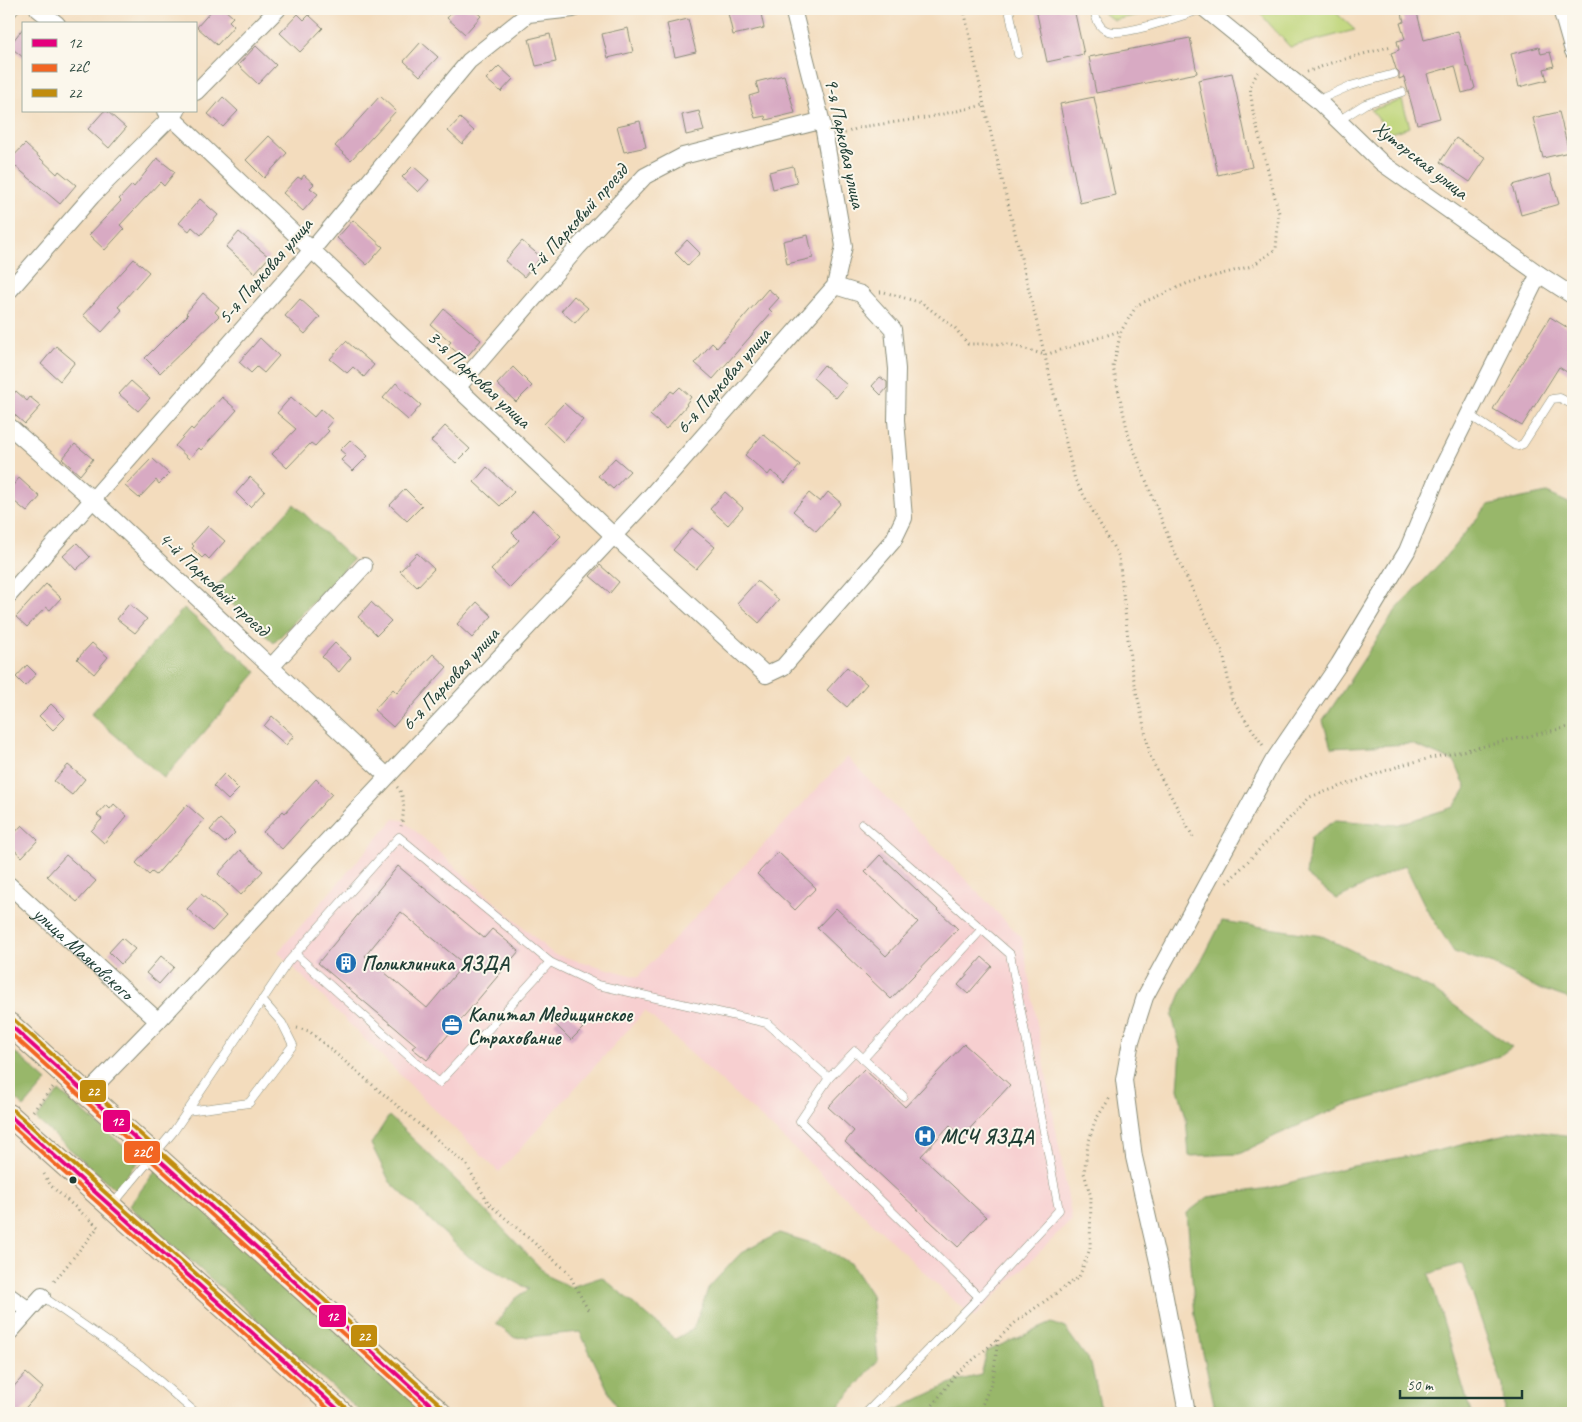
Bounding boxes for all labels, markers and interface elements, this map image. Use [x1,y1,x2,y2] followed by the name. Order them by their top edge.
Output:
[22,22,198,112] legend
[68,34,83,53] text: 12
[68,58,91,77] text: 22С
[819,76,871,212] street label: 9-я Парковая улица
[68,84,83,103] text: 22
[1369,115,1474,206] street label: Хуторская улица
[519,157,634,281] street label: 7-й Парковый проезд
[212,211,319,329] street label: 5-я Парковая улица
[670,321,777,439] street label: 6-я Парковая улица
[422,325,537,435] street label: 3-я Парковая улица
[153,526,276,643] street label: 4-й Парковый проезд
[396,621,506,736] street label: 6-я Парковая улица
[27,900,140,1006] street label: улица Маяковского
[334,951,358,975] building icon: Поликлиника ЯЗДА
[362,951,510,976] place label: Поликлиника ЯЗДА
[468,1002,634,1050] place label: Капитал Медицинское Страхование
[440,1013,464,1037] office icon: Капитал Медицинское Страхование
[79,1079,107,1103] line badge: 22
[87,1083,101,1100] text: 22
[102,1109,131,1133] line badge: 12
[111,1113,125,1130] text: 12
[913,1124,937,1148] hospital icon: МСЧ ЯЗДА
[941,1124,1034,1149] place label: МСЧ ЯЗДА
[123,1140,161,1164] line badge: 22С
[132,1144,154,1161] text: 22С
[68,1175,78,1185] unlabelled marker
[318,1304,347,1328] line badge: 12
[326,1308,340,1325] text: 12
[350,1324,378,1348] line badge: 22
[358,1328,372,1345] text: 22
[1400,1367,1522,1399] scale bar
[1407,1376,1434,1395] text: 50 m

